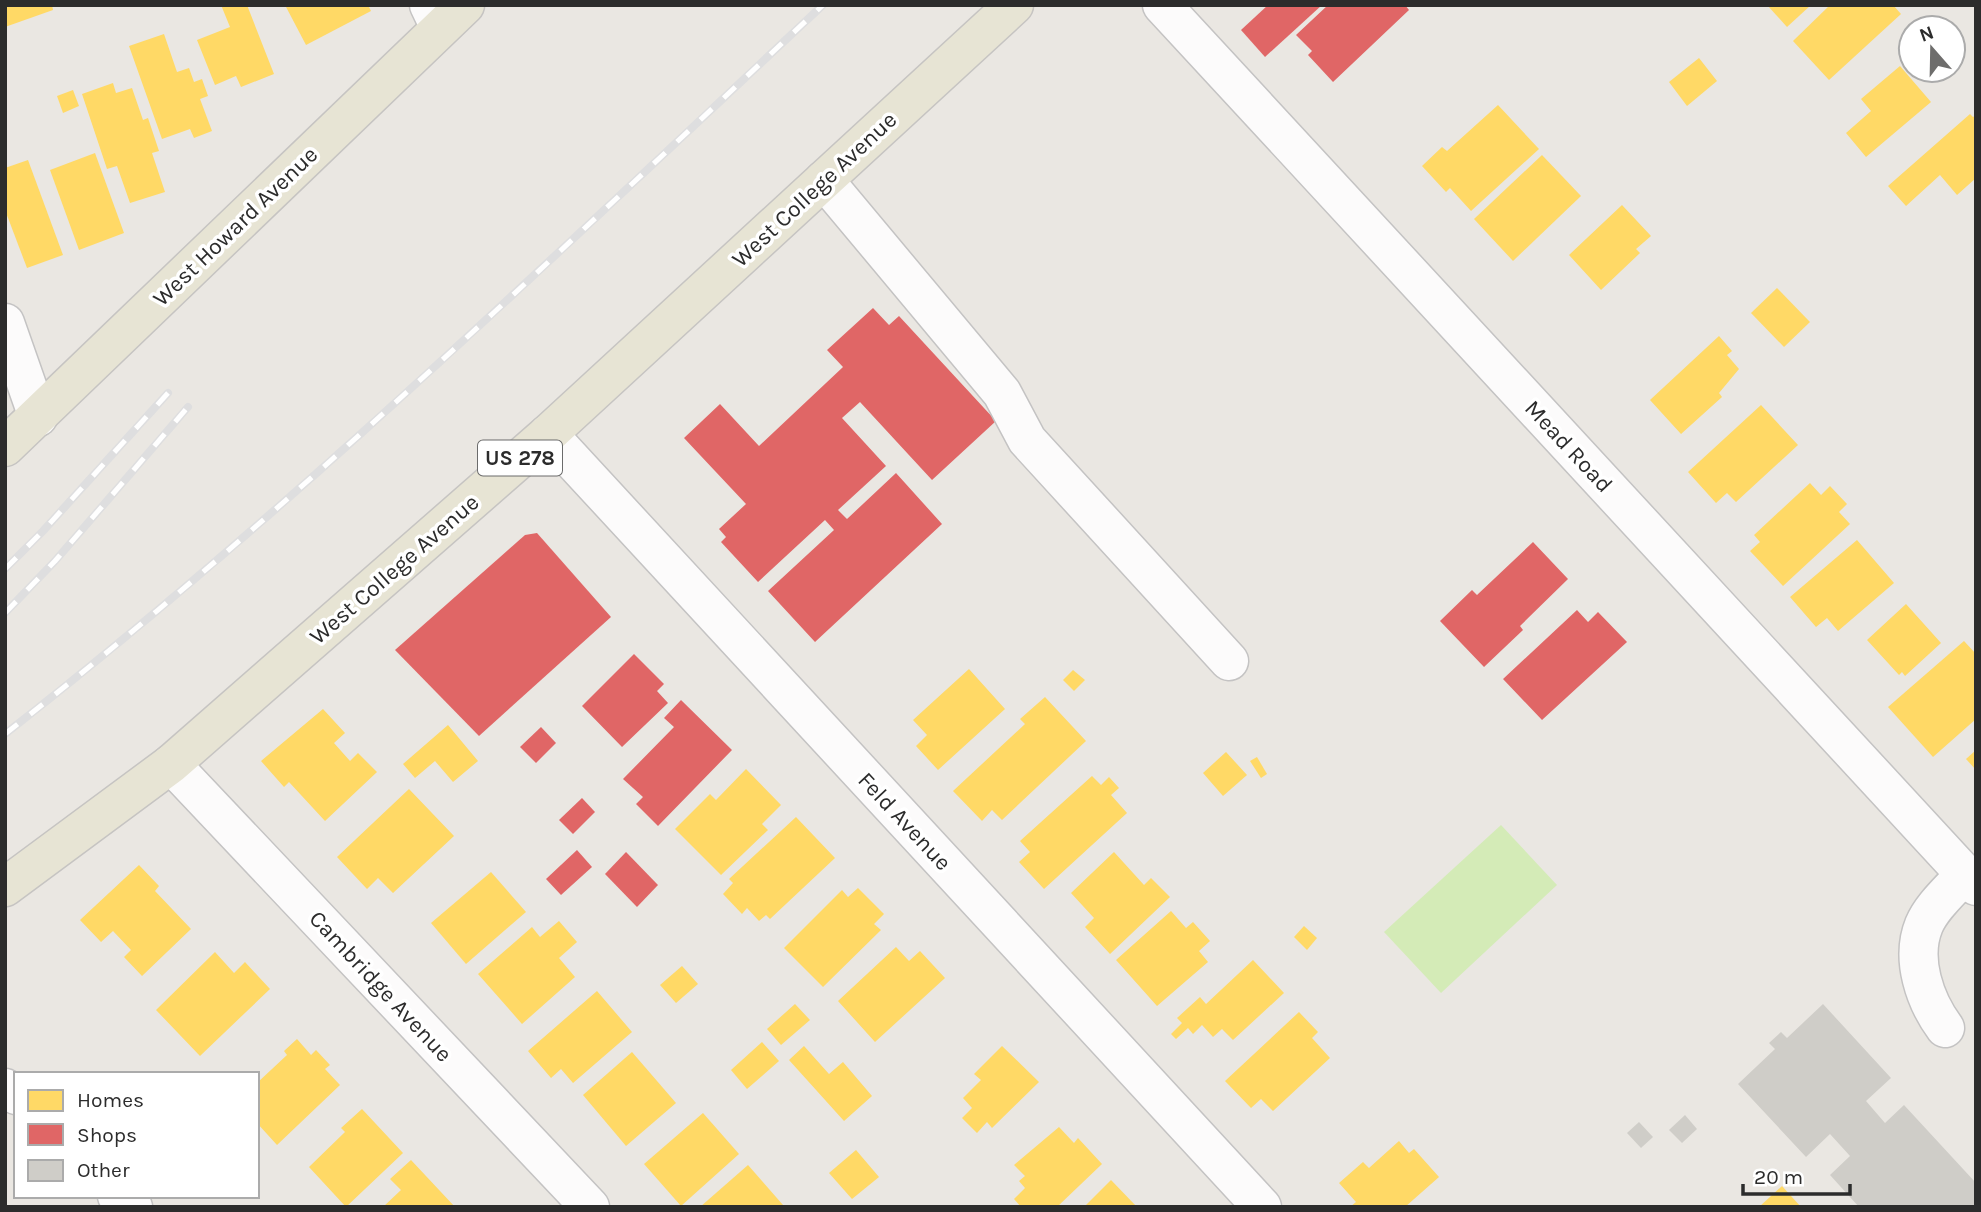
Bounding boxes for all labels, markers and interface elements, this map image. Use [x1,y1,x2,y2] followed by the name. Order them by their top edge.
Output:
[1897,14,1967,84] north arrow
[1916,21,1937,47] text: N
[726,106,902,273] street label: West College Avenue
[147,141,323,312] street label: West Howard Avenue
[1519,395,1618,498] street label: Mead Road
[478,440,562,476] road number: US 278
[304,489,484,650] street label: West College Avenue
[852,767,957,876] street label: Feld Avenue
[304,905,458,1067] street label: Cambridge Avenue
[14,1072,259,1198] legend
[77,1088,144,1112] text: Homes
[77,1123,137,1147] text: Shops
[1743,1152,1850,1196] scale bar
[77,1158,130,1182] text: Other
[1754,1165,1803,1189] text: 20 m

